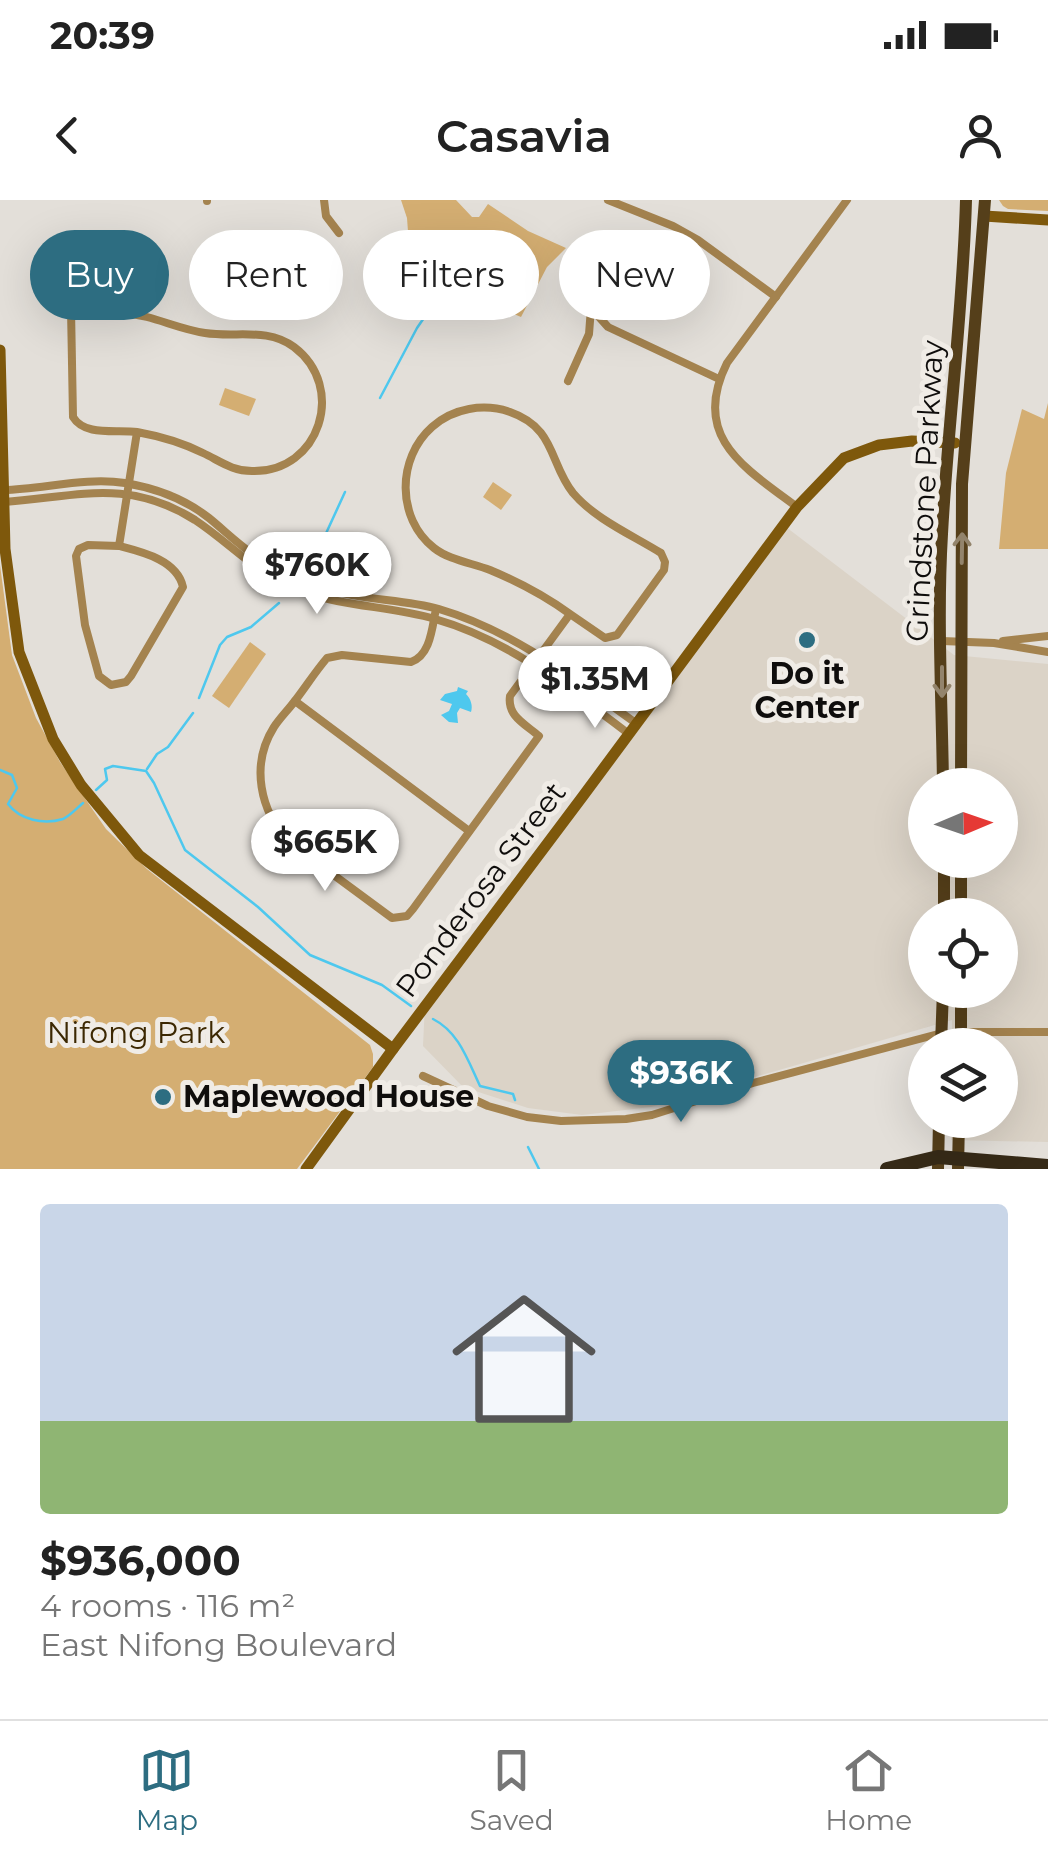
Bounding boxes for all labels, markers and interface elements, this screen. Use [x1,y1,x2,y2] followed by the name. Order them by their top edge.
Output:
[50,12,155,59] text: 20:39
[40,108,95,163] icon: back
[436,108,612,163] text: Casavia
[953,108,1008,163] icon: person
[30,230,169,320] chip: Buy
[189,230,343,320] chip: Rent
[363,230,539,320] chip: Filters
[559,230,710,320] chip: New
[898,339,951,643] street label: Grindstone Parkway
[247,532,387,617] pin: $760K
[952,532,971,564] one-way arrow
[264,545,370,584] text: $760K
[796,629,818,651] marker: Do it Center
[514,646,676,731] pin: $1.35M
[754,655,860,726] place label: Do it Center
[540,659,650,698] text: $1.35M
[932,664,952,697] one-way arrow
[908,768,1018,878] north arrow
[908,768,1018,1138] map controls
[388,775,574,1005] street label: Ponderosa Street
[255,809,395,894] pin: $665K
[273,822,377,861] text: $665K
[908,898,1018,1008] button: locate
[47,1014,225,1051] park label: Nifong Park
[908,1028,1018,1138] button: layers
[611,1040,751,1125] pin: $936K
[629,1053,733,1092] text: $936K
[183,1078,474,1115] place label: Maplewood House
[152,1086,174,1108] marker: Maplewood House
[434,1269,614,1449] icon: home
[40,1534,241,1586] text: $936,000
[40,1586,295,1625] text: 4 rooms · 116 m²
[40,1625,397,1664] text: East Nifong Boulevard
[136,1743,198,1837] tab: Map
[470,1743,554,1837] tab: Saved
[825,1743,912,1837] tab: Home

